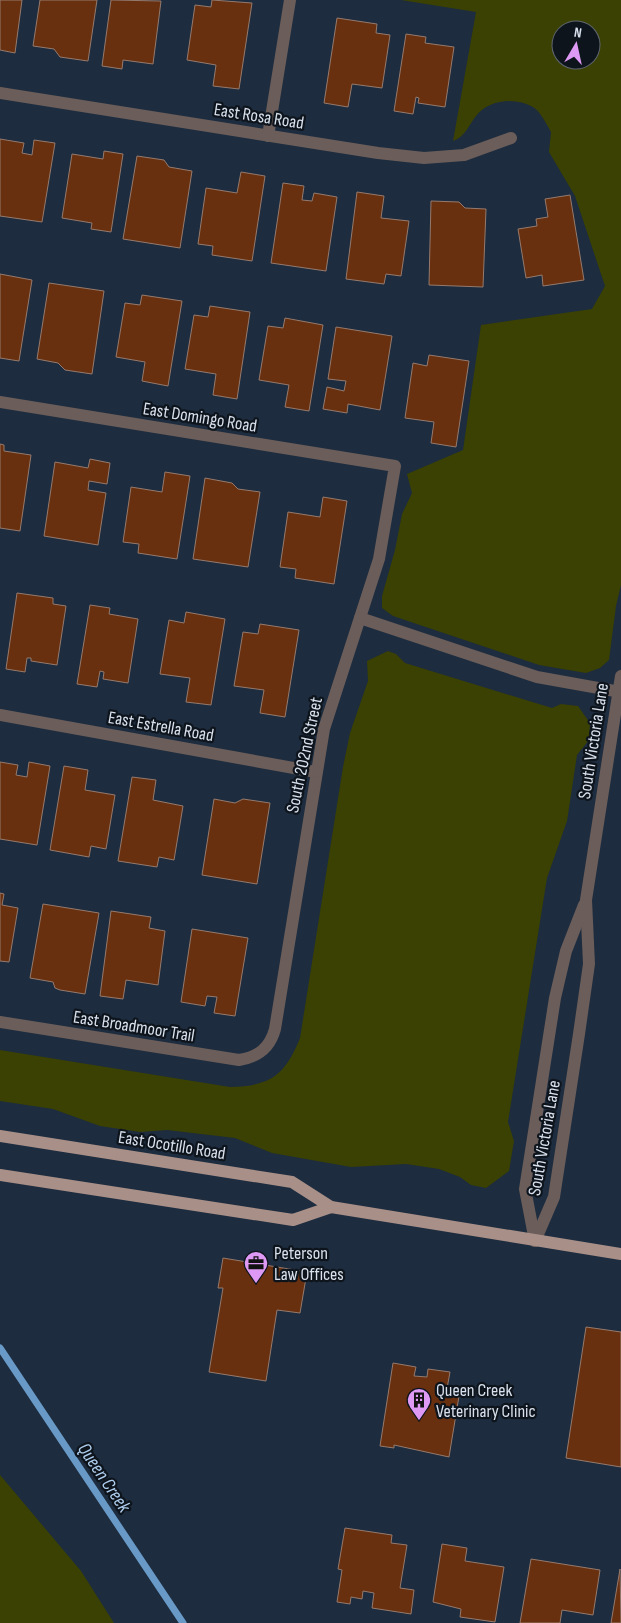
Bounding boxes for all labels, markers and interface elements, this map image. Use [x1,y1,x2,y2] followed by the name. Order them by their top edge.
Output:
[551,20,601,70] north arrow
[573,24,583,42] text: N
[213,99,305,134] street label: East Rosa Road
[141,398,258,437] street label: East Domingo Road
[574,682,613,800] street label: South Victoria Lane
[282,695,327,815] street label: South 202nd Street
[106,707,215,746] street label: East Estrella Road
[72,1007,196,1046] street label: East Broadmoor Trail
[524,1079,565,1197] street label: South Victoria Lane
[117,1127,227,1164] street label: East Ocotillo Road
[274,1243,344,1285] place label: Peterson Law Offices
[243,1250,269,1284] office icon: Peterson Law Offices
[436,1380,536,1422] place label: Queen Creek Veterinary Clinic
[406,1387,432,1421] building icon: Queen Creek Veterinary Clinic
[72,1439,136,1518] water label: Queen Creek

